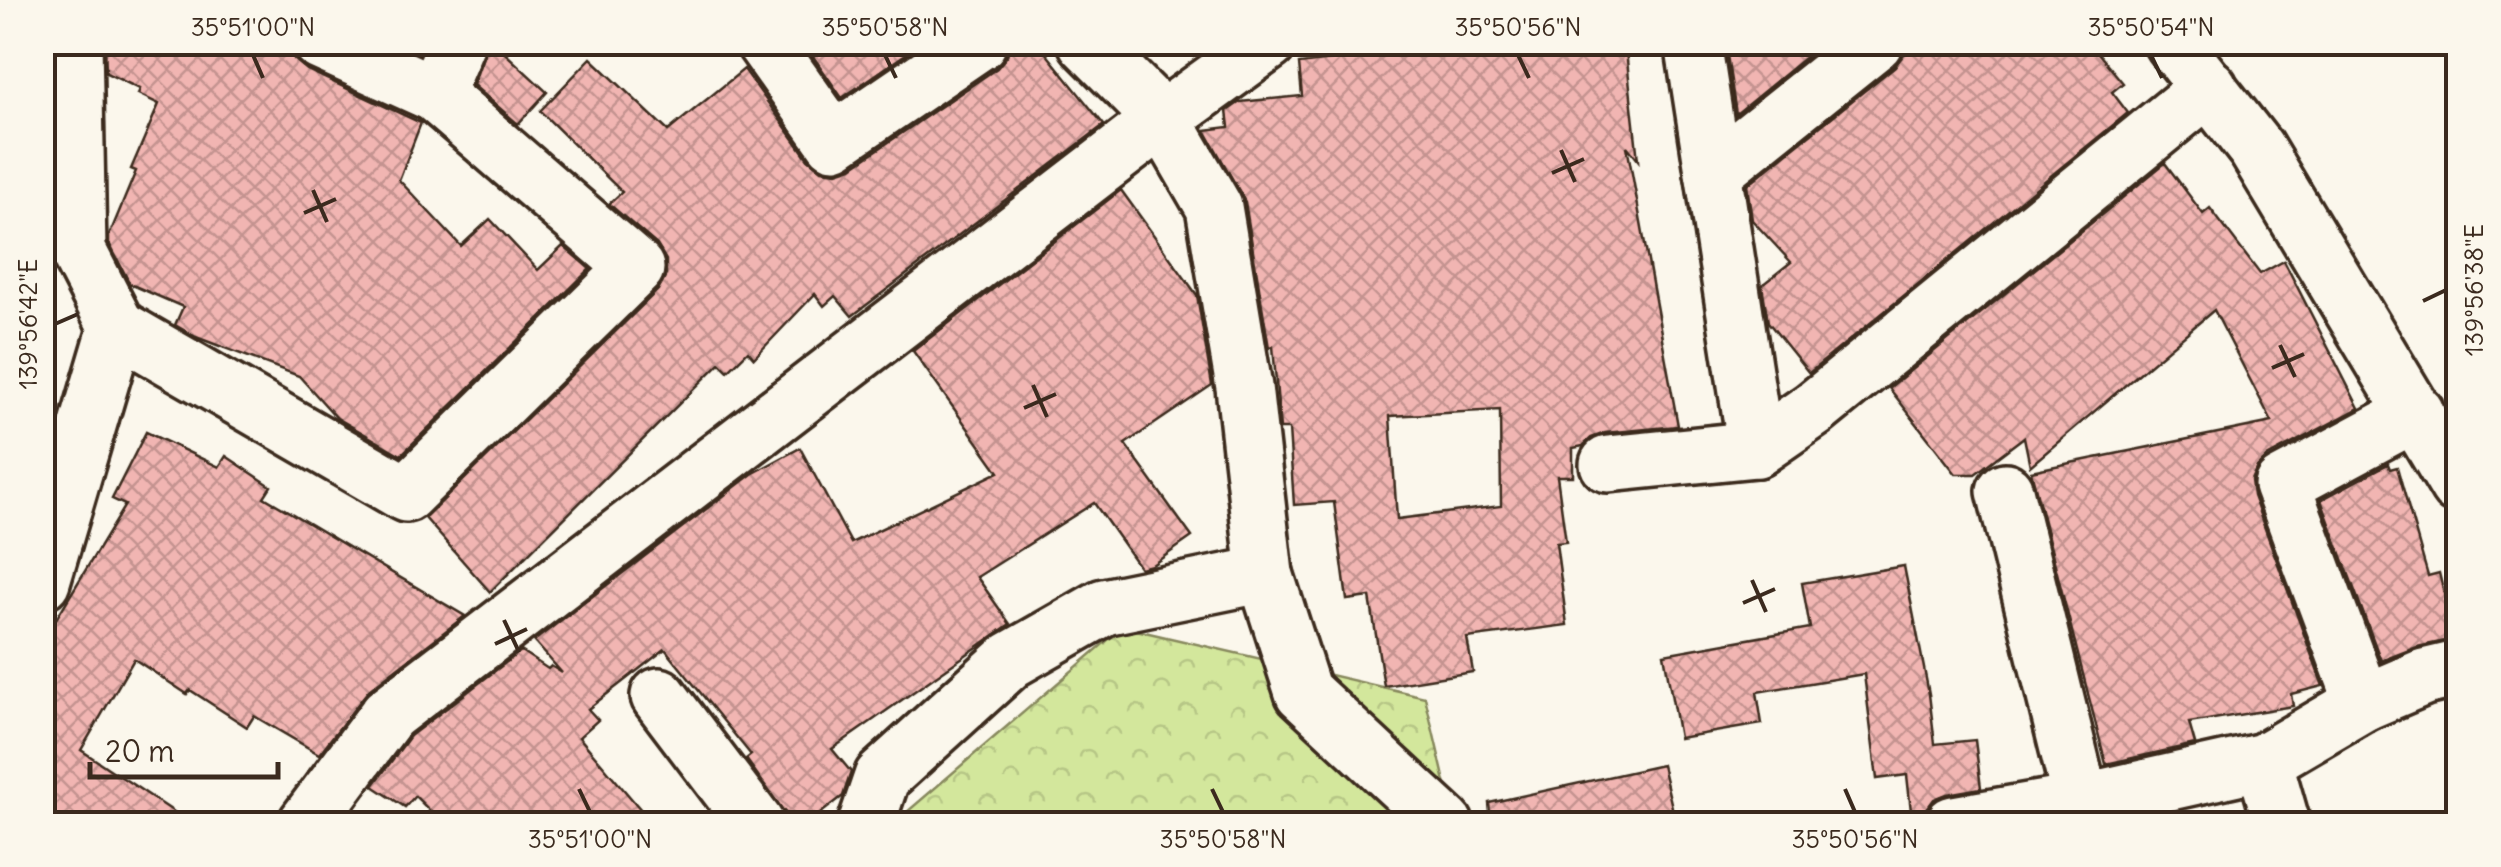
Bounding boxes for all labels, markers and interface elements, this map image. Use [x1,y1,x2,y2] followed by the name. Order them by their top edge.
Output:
[191,11,315,43] text: 35°51'00"N
[821,11,949,43] text: 35°50'58"N
[1454,11,1582,43] text: 35°50'56"N
[2087,11,2215,43] text: 35°50'54"N
[2458,224,2490,356] text: 139°56'38"E
[12,258,44,390] text: 139°56'42"E
[90,717,278,779] scale bar
[105,732,175,770] text: 20 m
[528,823,652,855] text: 35°51'00"N
[1159,823,1287,855] text: 35°50'58"N
[1791,823,1919,855] text: 35°50'56"N

